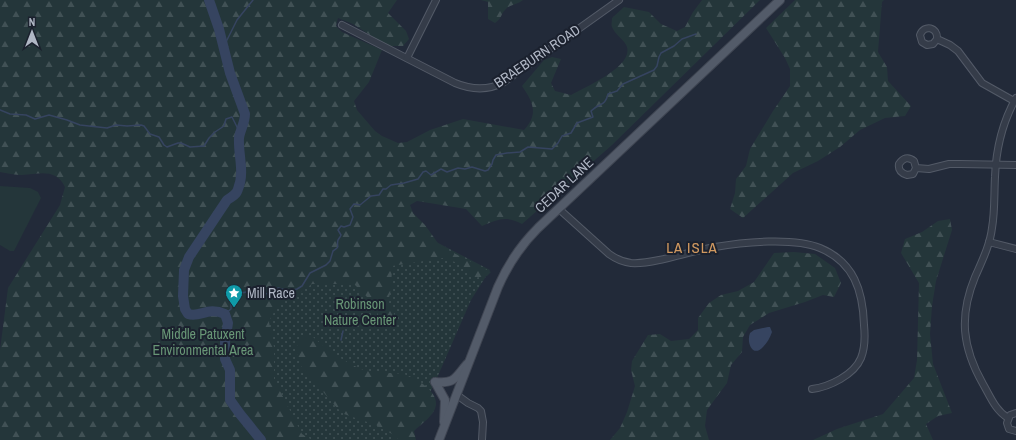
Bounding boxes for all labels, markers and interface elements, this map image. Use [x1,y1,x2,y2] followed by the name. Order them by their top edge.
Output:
[12,12,52,52] north arrow
[29,15,35,29] text: N
[490,21,584,91] street label: BRAEBURN ROAD
[531,153,597,217] street label: CEDAR LANE
[666,237,718,258] district label: LA ISLA
[224,283,244,308] place icon: Mill Race
[247,284,295,302] place label: Mill Race
[324,295,396,329] park label: Robinson Nature Center
[153,325,254,359] park label: Middle Patuxent Environmental Area

